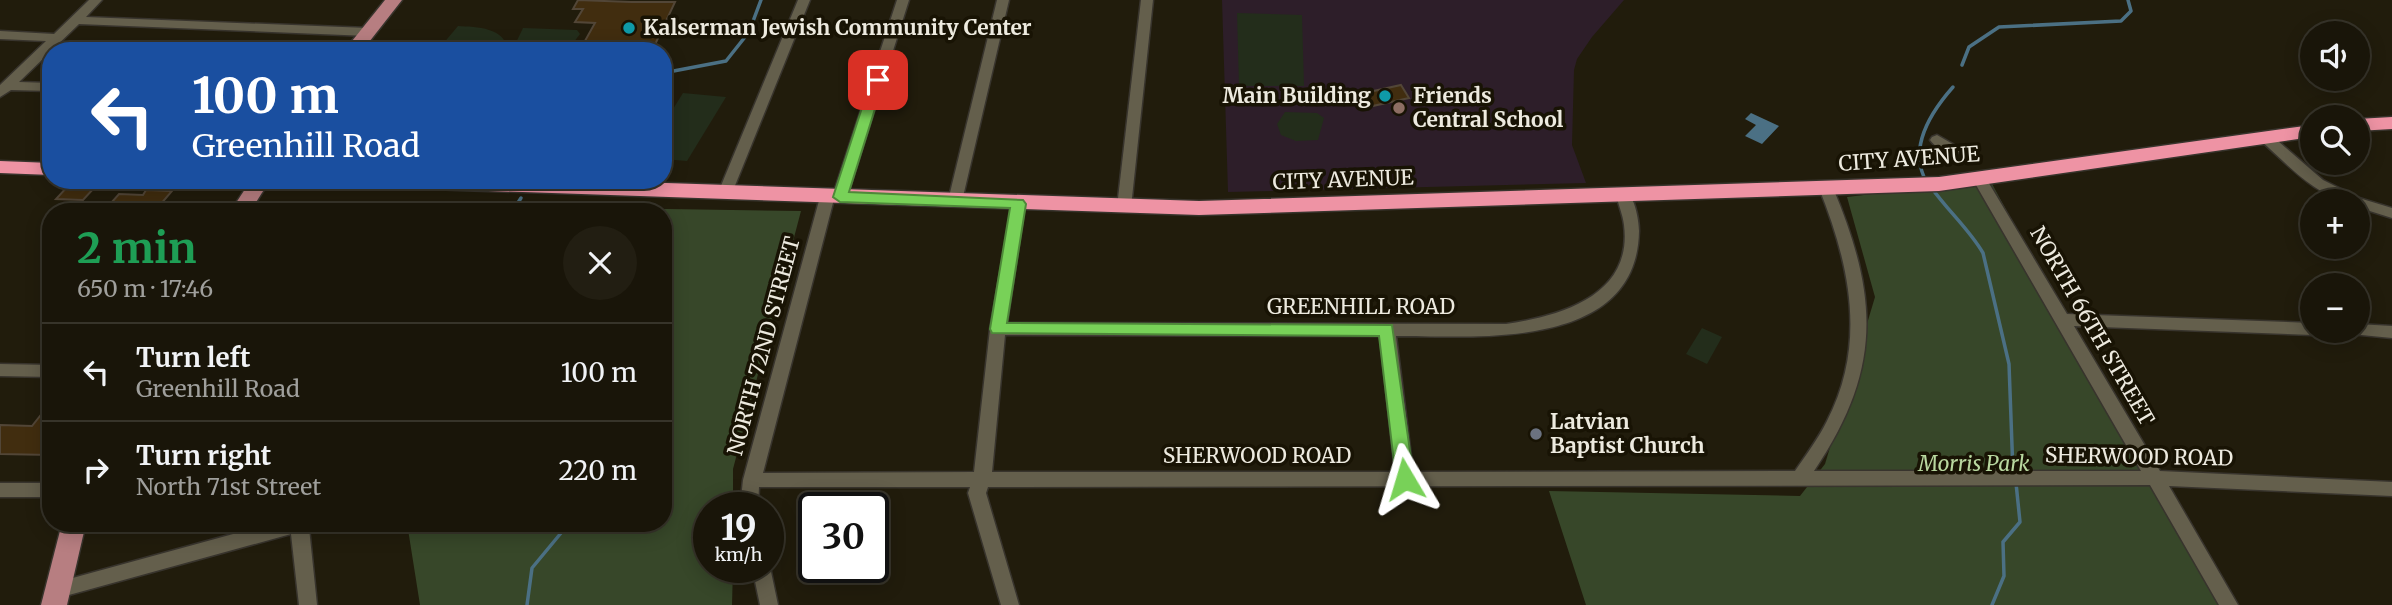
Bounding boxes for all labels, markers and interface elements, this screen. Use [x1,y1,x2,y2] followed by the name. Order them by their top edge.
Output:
[643,14,1032,41] place label: Kalserman Jewish Community Center
[621,20,637,36] marker: Kalserman Jewish Community Center
[2300,21,2370,343] map controls
[2300,21,2370,91] button: sound
[848,50,908,110] pin
[859,61,897,99] icon: arrive
[192,65,339,126] text: 100 m
[77,70,168,161] icon: left
[1222,82,1371,109] place label: Main Building
[1413,82,1564,133] place label: Friends Central School
[1377,88,1393,104] marker: Main Building
[1391,100,1407,116] marker: Friends Central School
[2300,105,2370,175] button: search
[192,126,420,166] text: Greenhill Road
[1838,140,1981,177] street label: CITY AVENUE
[1272,164,1415,195] street label: CITY AVENUE
[2300,189,2370,259] button: +
[2024,221,2161,430] street label: NORTH 66TH STREET
[77,222,197,274] text: 2 min
[563,226,637,300] button: close
[721,233,806,458] street label: NORTH 72ND STREET
[2300,273,2370,343] button: −
[77,274,213,303] text: 650 m · 17:46
[1267,293,1455,320] street label: GREENHILL ROAD
[136,341,250,374] text: Turn left
[77,353,115,391] icon: left
[561,356,637,389] text: 100 m
[136,374,300,403] text: Greenhill Road
[1550,408,1705,459] place label: Latvian Baptist Church
[1528,426,1544,442] marker: Latvian Baptist Church
[136,439,271,472] text: Turn right
[2045,441,2234,472] street label: SHERWOOD ROAD
[1163,442,1351,469] street label: SHERWOOD ROAD
[1368,442,1442,516] position arrow
[1917,450,2030,477] park label: Morris Park
[77,451,115,489] icon: right
[558,454,637,487] text: 220 m
[136,472,321,501] text: North 71st Street
[798,492,889,583] speed limit sign: 30
[720,506,757,550] text: 19
[715,543,762,566] text: km/h

